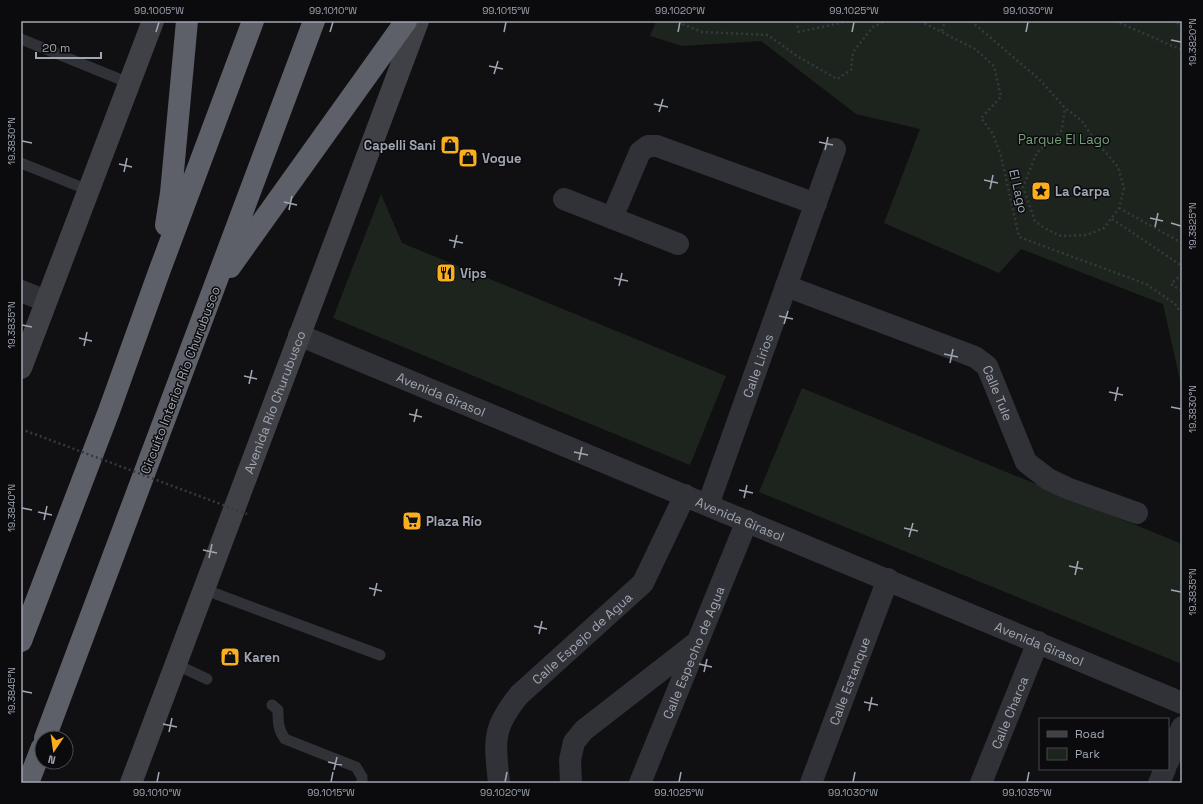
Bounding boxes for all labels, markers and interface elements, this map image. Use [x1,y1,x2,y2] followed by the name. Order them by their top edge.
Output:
[134,4,184,17] text: 99.1005°W
[309,4,357,17] text: 99.1010°W
[482,4,530,17] text: 99.1015°W
[655,4,705,17] text: 99.1020°W
[829,4,879,17] text: 99.1025°W
[1003,4,1053,17] text: 99.1030°W
[1186,18,1199,66] text: 19.3820°N
[36,34,101,60] scale bar
[42,40,70,56] text: 20 m
[5,117,18,165] text: 19.3830°N
[1018,131,1110,148] park label: Parque El Lago
[439,134,461,156] shop icon: Capelli Sani
[364,137,436,154] place label: Capelli Sani
[457,147,479,169] shop icon: Vogue
[482,150,521,167] place label: Vogue
[1005,167,1032,215] street label: El Lago
[1030,180,1052,202] place icon: La Carpa
[1055,183,1110,200] place label: La Carpa
[1186,202,1199,250] text: 19.3825°N
[435,262,457,284] restaurant icon: Vips
[460,265,487,282] place label: Vips
[137,284,224,476] street label: Circuito Interior Río Churubusco
[5,301,18,349] text: 19.3835°N
[240,328,310,476] street label: Avenida Río Churubusco
[739,331,777,400] street label: Calle Lirios
[979,363,1016,423] street label: Calle Tule
[394,369,488,421] street label: Avenida Girasol
[1186,385,1199,433] text: 19.3830°N
[5,484,18,532] text: 19.3840°N
[693,493,787,545] street label: Avenida Girasol
[401,510,423,532] supermarket icon: Plaza Río
[426,513,482,530] place label: Plaza Río
[1186,568,1199,616] text: 19.3835°N
[659,583,729,722] street label: Calle Especho de Agua
[529,588,636,688] street label: Calle Espejo de Agua
[992,618,1086,670] street label: Avenida Girasol
[826,635,874,728] street label: Calle Estanque
[219,646,241,668] shop icon: Karen
[244,649,280,666] place label: Karen
[5,667,18,715] text: 19.3845°N
[988,673,1032,752] street label: Calle Charca
[1039,718,1169,770] legend
[1075,726,1104,742] text: Road
[34,730,74,770] north arrow
[1075,746,1100,762] text: Park
[47,752,57,767] text: N
[133,786,181,799] text: 99.1010°W
[307,786,355,799] text: 99.1015°W
[480,786,530,799] text: 99.1020°W
[654,786,704,799] text: 99.1025°W
[828,786,878,799] text: 99.1030°W
[1002,786,1052,799] text: 99.1035°W

